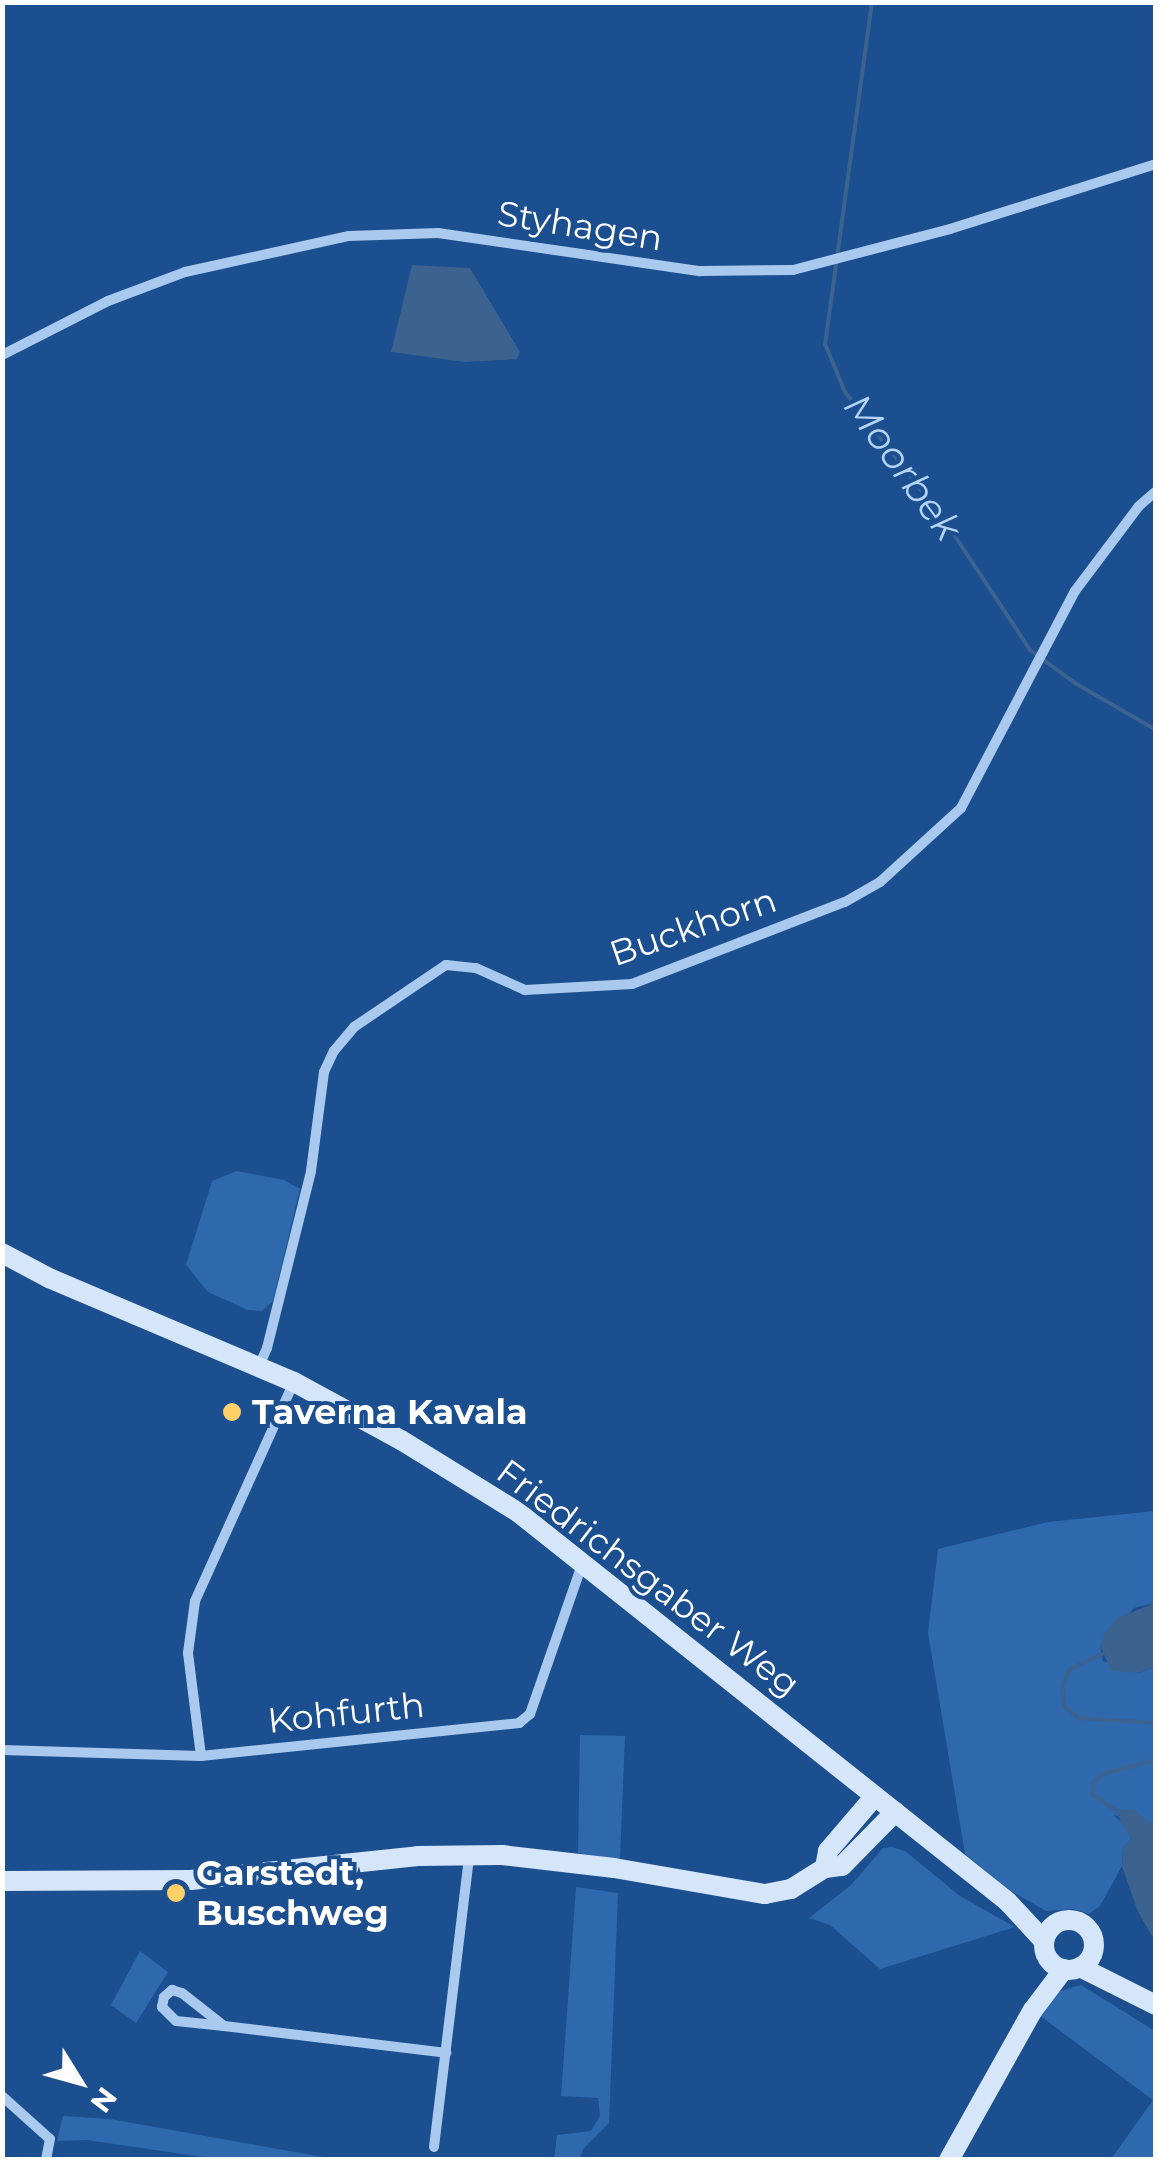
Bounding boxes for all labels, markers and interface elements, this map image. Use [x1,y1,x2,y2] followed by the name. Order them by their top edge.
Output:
[494,192,666,260] street label: Styhagen
[835,385,971,549] water label: Moorbek
[604,879,782,975] street label: Buckhorn
[252,1391,528,1433] place label: Taverna Kavala
[221,1401,243,1423] marker: Taverna Kavala
[488,1450,808,1706] street label: Friedrichsgaber Weg
[266,1684,426,1742] street label: Kohfurth
[196,1852,389,1934] place label: Garstedt, Buschweg
[165,1882,187,1904] marker: Garstedt, Buschweg
[30,2032,130,2132] north arrow
[84,2081,124,2119] text: N

